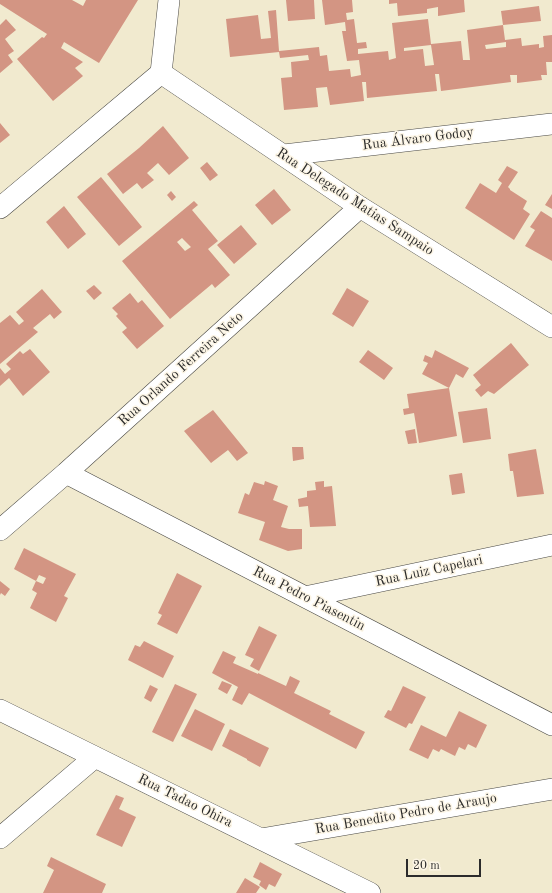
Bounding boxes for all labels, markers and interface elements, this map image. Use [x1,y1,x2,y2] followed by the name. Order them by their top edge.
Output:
[361,124,475,154] street label: Rua Álvaro Godoy
[273,145,437,259] street label: Rua Delegado Matias Sampaio
[115,308,247,430] street label: Rua Orlando Ferreira Neto
[374,551,484,591] street label: Rua Luiz Capelari
[250,563,368,635] street label: Rua Pedro Piasentin
[135,771,235,831] street label: Rua Tadao Ohira
[314,790,498,838] street label: Rua Benedito Pedro de Araujo
[408,851,483,877] scale bar
[413,860,440,872] text: 20 m

